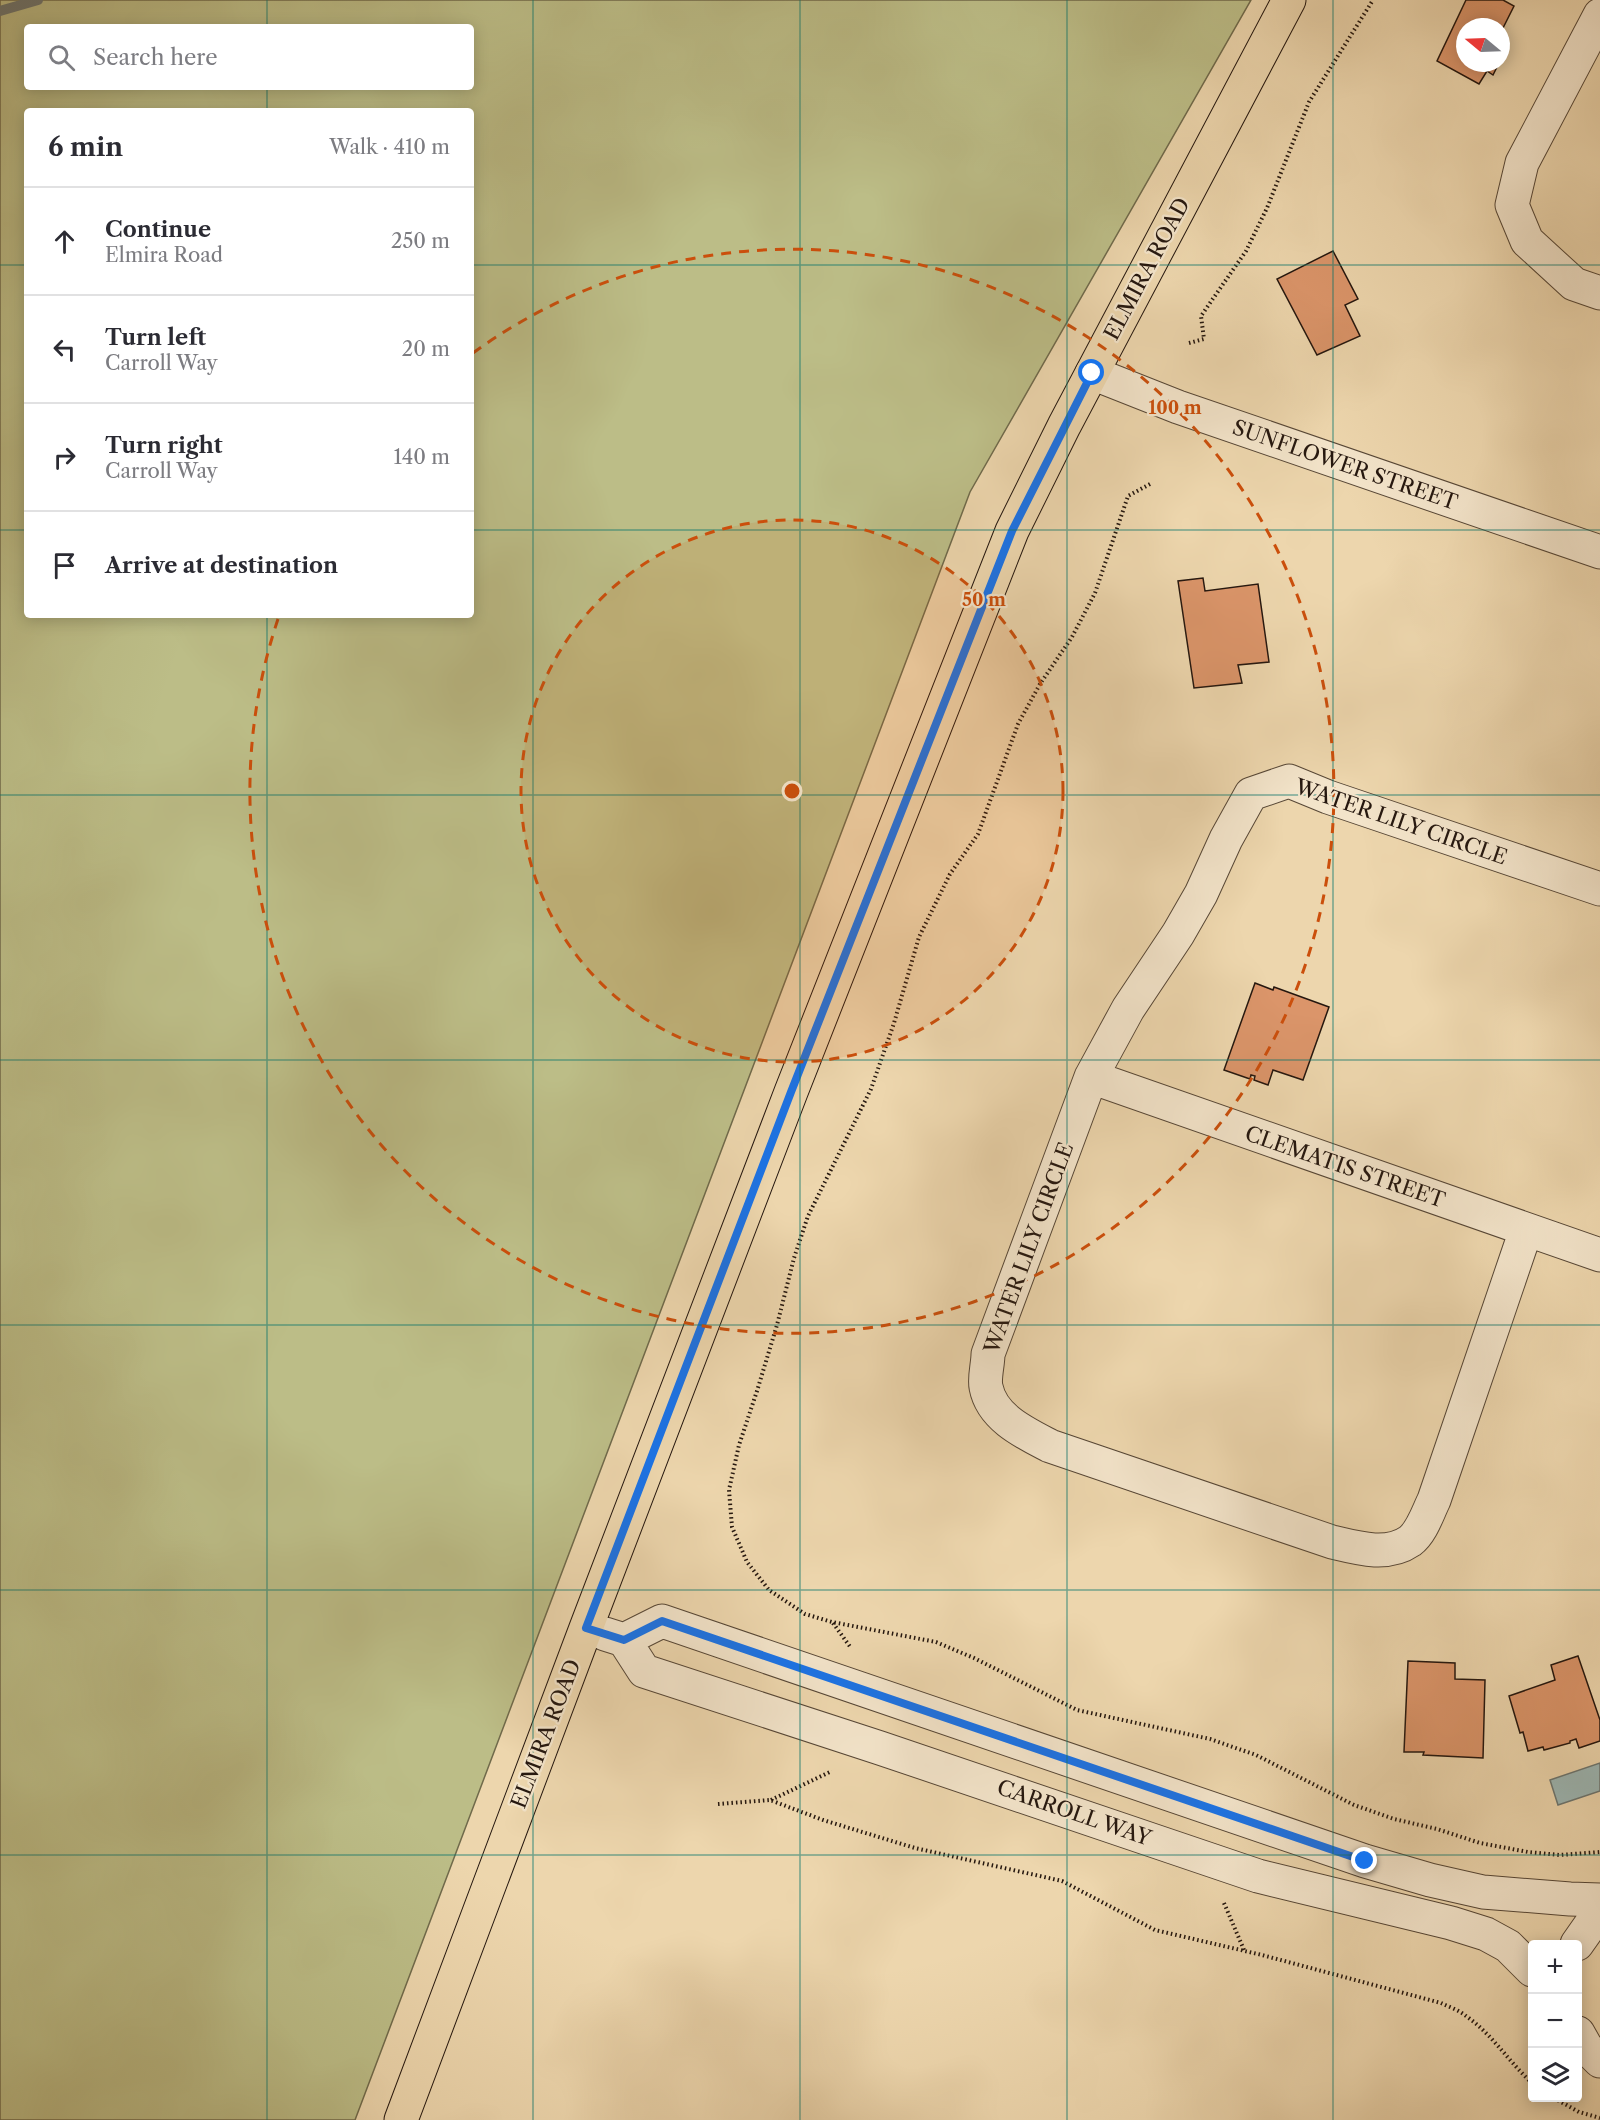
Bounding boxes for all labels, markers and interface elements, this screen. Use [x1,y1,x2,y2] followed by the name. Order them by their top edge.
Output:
[1456,18,1510,72] north arrow
[24,24,474,90] search box
[45,41,78,74] icon: search
[93,44,218,71] text: Search here
[48,131,123,163] text: 6 min
[329,135,450,159] text: Walk · 410 m
[1099,193,1195,344] street label: ELMIRA ROAD
[105,216,211,243] text: Continue
[48,225,81,258] icon: ahead
[391,229,450,253] text: 250 m
[105,243,223,267] text: Elmira Road
[105,324,206,351] text: Turn left
[48,333,81,366] icon: left
[402,337,450,361] text: 20 m
[105,351,218,375] text: Carroll Way
[1078,359,1104,385] route start
[1148,397,1202,419] text: 100 m
[1229,414,1461,515] street label: SUNFLOWER STREET
[105,432,223,459] text: Turn right
[48,441,81,474] icon: right
[393,445,450,469] text: 140 m
[105,459,218,483] text: Carroll Way
[48,549,81,582] icon: arrive
[105,552,338,579] text: Arrive at destination
[962,589,1006,611] text: 50 m
[1291,773,1510,870] street label: WATER LILY CIRCLE
[782,781,802,801] centre of rings
[1242,1121,1449,1213] street label: CLEMATIS STREET
[978,1139,1078,1358] street label: WATER LILY CIRCLE
[506,1656,585,1812] street label: ELMIRA ROAD
[994,1774,1156,1851] street label: CARROLL WAY
[1351,1847,1377,1873] route end
[1528,1940,1582,2102] map controls
[1528,1940,1582,1994] button: +
[1528,1994,1582,2048] button: −
[1528,2048,1582,2102] button: layers

